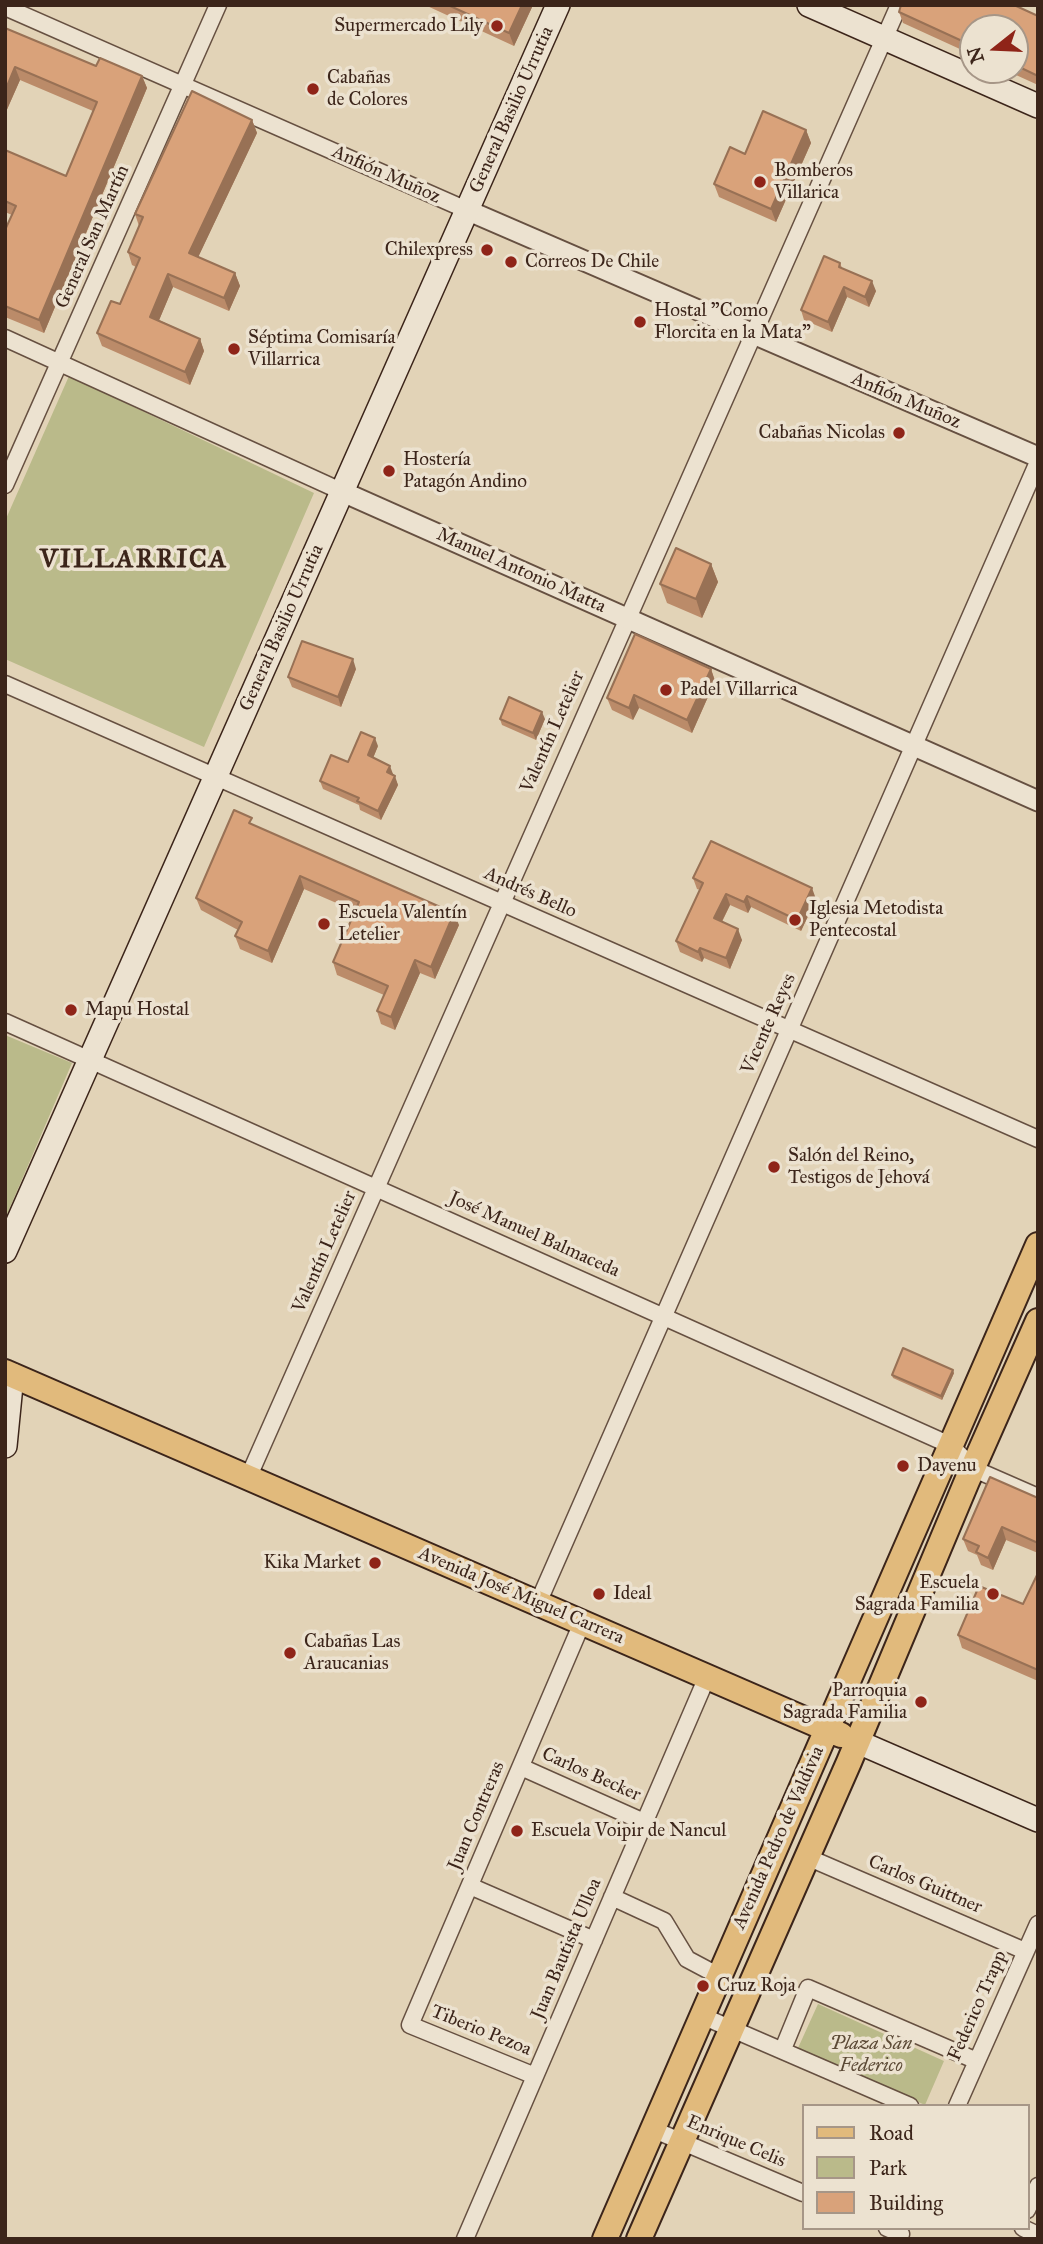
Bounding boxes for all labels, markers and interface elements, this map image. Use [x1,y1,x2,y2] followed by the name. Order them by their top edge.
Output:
[959,14,1029,84] north arrow
[334,15,483,37] place label: Supermercado Lily
[489,18,505,34] marker: Supermercado Lily
[465,23,559,197] street label: General Basilio Urrutia
[962,44,989,66] text: N
[327,67,408,111] place label: Cabañas de Colores
[305,81,321,97] marker: Cabañas de Colores
[328,141,444,209] street label: Anfión Muñoz
[774,160,853,204] place label: Bomberos Villarica
[51,162,135,312] street label: General San Martín
[752,174,768,190] marker: Bomberos Villarica
[385,239,473,261] place label: Chilexpress
[479,242,495,258] marker: Chilexpress
[525,251,659,273] place label: Correos De Chile
[503,254,519,270] marker: Correos De Chile
[654,300,811,344] place label: Hostal "Como Florcita en la Mata"
[632,314,648,330] marker: Hostal "Como Florcita en la Mata"
[248,327,396,371] place label: Séptima Comisaría Villarrica
[226,341,242,357] marker: Séptima Comisaría Villarrica
[848,368,964,434] street label: Anfión Muñoz
[759,422,885,444] place label: Cabañas Nicolas
[891,425,907,441] marker: Cabañas Nicolas
[403,449,527,493] place label: Hostería Patagón Andino
[381,463,397,479] marker: Hostería Patagón Andino
[433,523,609,619] street label: Manuel Antonio Matta
[235,541,329,715] street label: General Basilio Urrutia
[41,545,227,577] district label: VILLARRICA
[516,667,590,797] street label: Valentín Letelier
[680,679,797,701] place label: Padel Villarrica
[658,682,674,698] marker: Padel Villarrica
[480,862,580,924] street label: Andrés Bello
[809,898,943,942] place label: Iglesia Metodista Pentecostal
[338,902,467,946] place label: Escuela Valentín Letelier
[787,912,803,928] marker: Iglesia Metodista Pentecostal
[316,916,332,932] marker: Escuela Valentín Letelier
[737,970,801,1078] street label: Vicente Reyes
[85,999,189,1021] place label: Mapu Hostal
[63,1002,79,1018] marker: Mapu Hostal
[788,1145,930,1189] place label: Salón del Reino, Testigos de Jehová
[766,1159,782,1175] marker: Salón del Reino, Testigos de Jehová
[288,1187,362,1317] street label: Valentín Letelier
[445,1187,623,1283] street label: José Manuel Balmaceda
[917,1455,977,1477] place label: Dayenu
[895,1458,911,1474] marker: Dayenu
[415,1542,627,1650] street label: Avenida José Miguel Carrera
[263,1552,361,1574] place label: Kika Market
[367,1555,383,1571] marker: Kika Market
[855,1572,979,1616] place label: Escuela Sagrada Familia
[613,1583,651,1605] place label: Ideal
[591,1586,607,1602] marker: Ideal
[985,1586,1001,1602] marker: Escuela Sagrada Familia
[304,1631,401,1675] place label: Cabañas Las Araucanias
[282,1645,298,1661] marker: Cabañas Las Araucanias
[783,1680,907,1724] place label: Parroquia Sagrada Familia
[913,1694,929,1710] marker: Parroquia Sagrada Familia
[538,1743,644,1807] street label: Carlos Becker
[728,1743,830,1933] street label: Avenida Pedro de Valdivia
[444,1758,510,1874] street label: Juan Contreras
[531,1820,726,1842] place label: Escuela Voipir de Nancul
[509,1823,525,1839] marker: Escuela Voipir de Nancul
[865,1851,985,1919] street label: Carlos Guittner
[527,1875,607,2023] street label: Juan Bautista Ulloa
[944,1947,1012,2065] street label: Federico Trapp
[717,1975,796,1997] place label: Cruz Roja
[695,1978,711,1994] marker: Cruz Roja
[427,2001,535,2061] street label: Tiberio Pezoa
[830,2033,912,2077] park label: Plaza San Federico
[802,2104,1029,2230] legend
[683,2111,789,2173] street label: Enrique Celis
[869,2120,914,2146] text: Road
[869,2155,907,2181] text: Park
[869,2190,943,2216] text: Building

